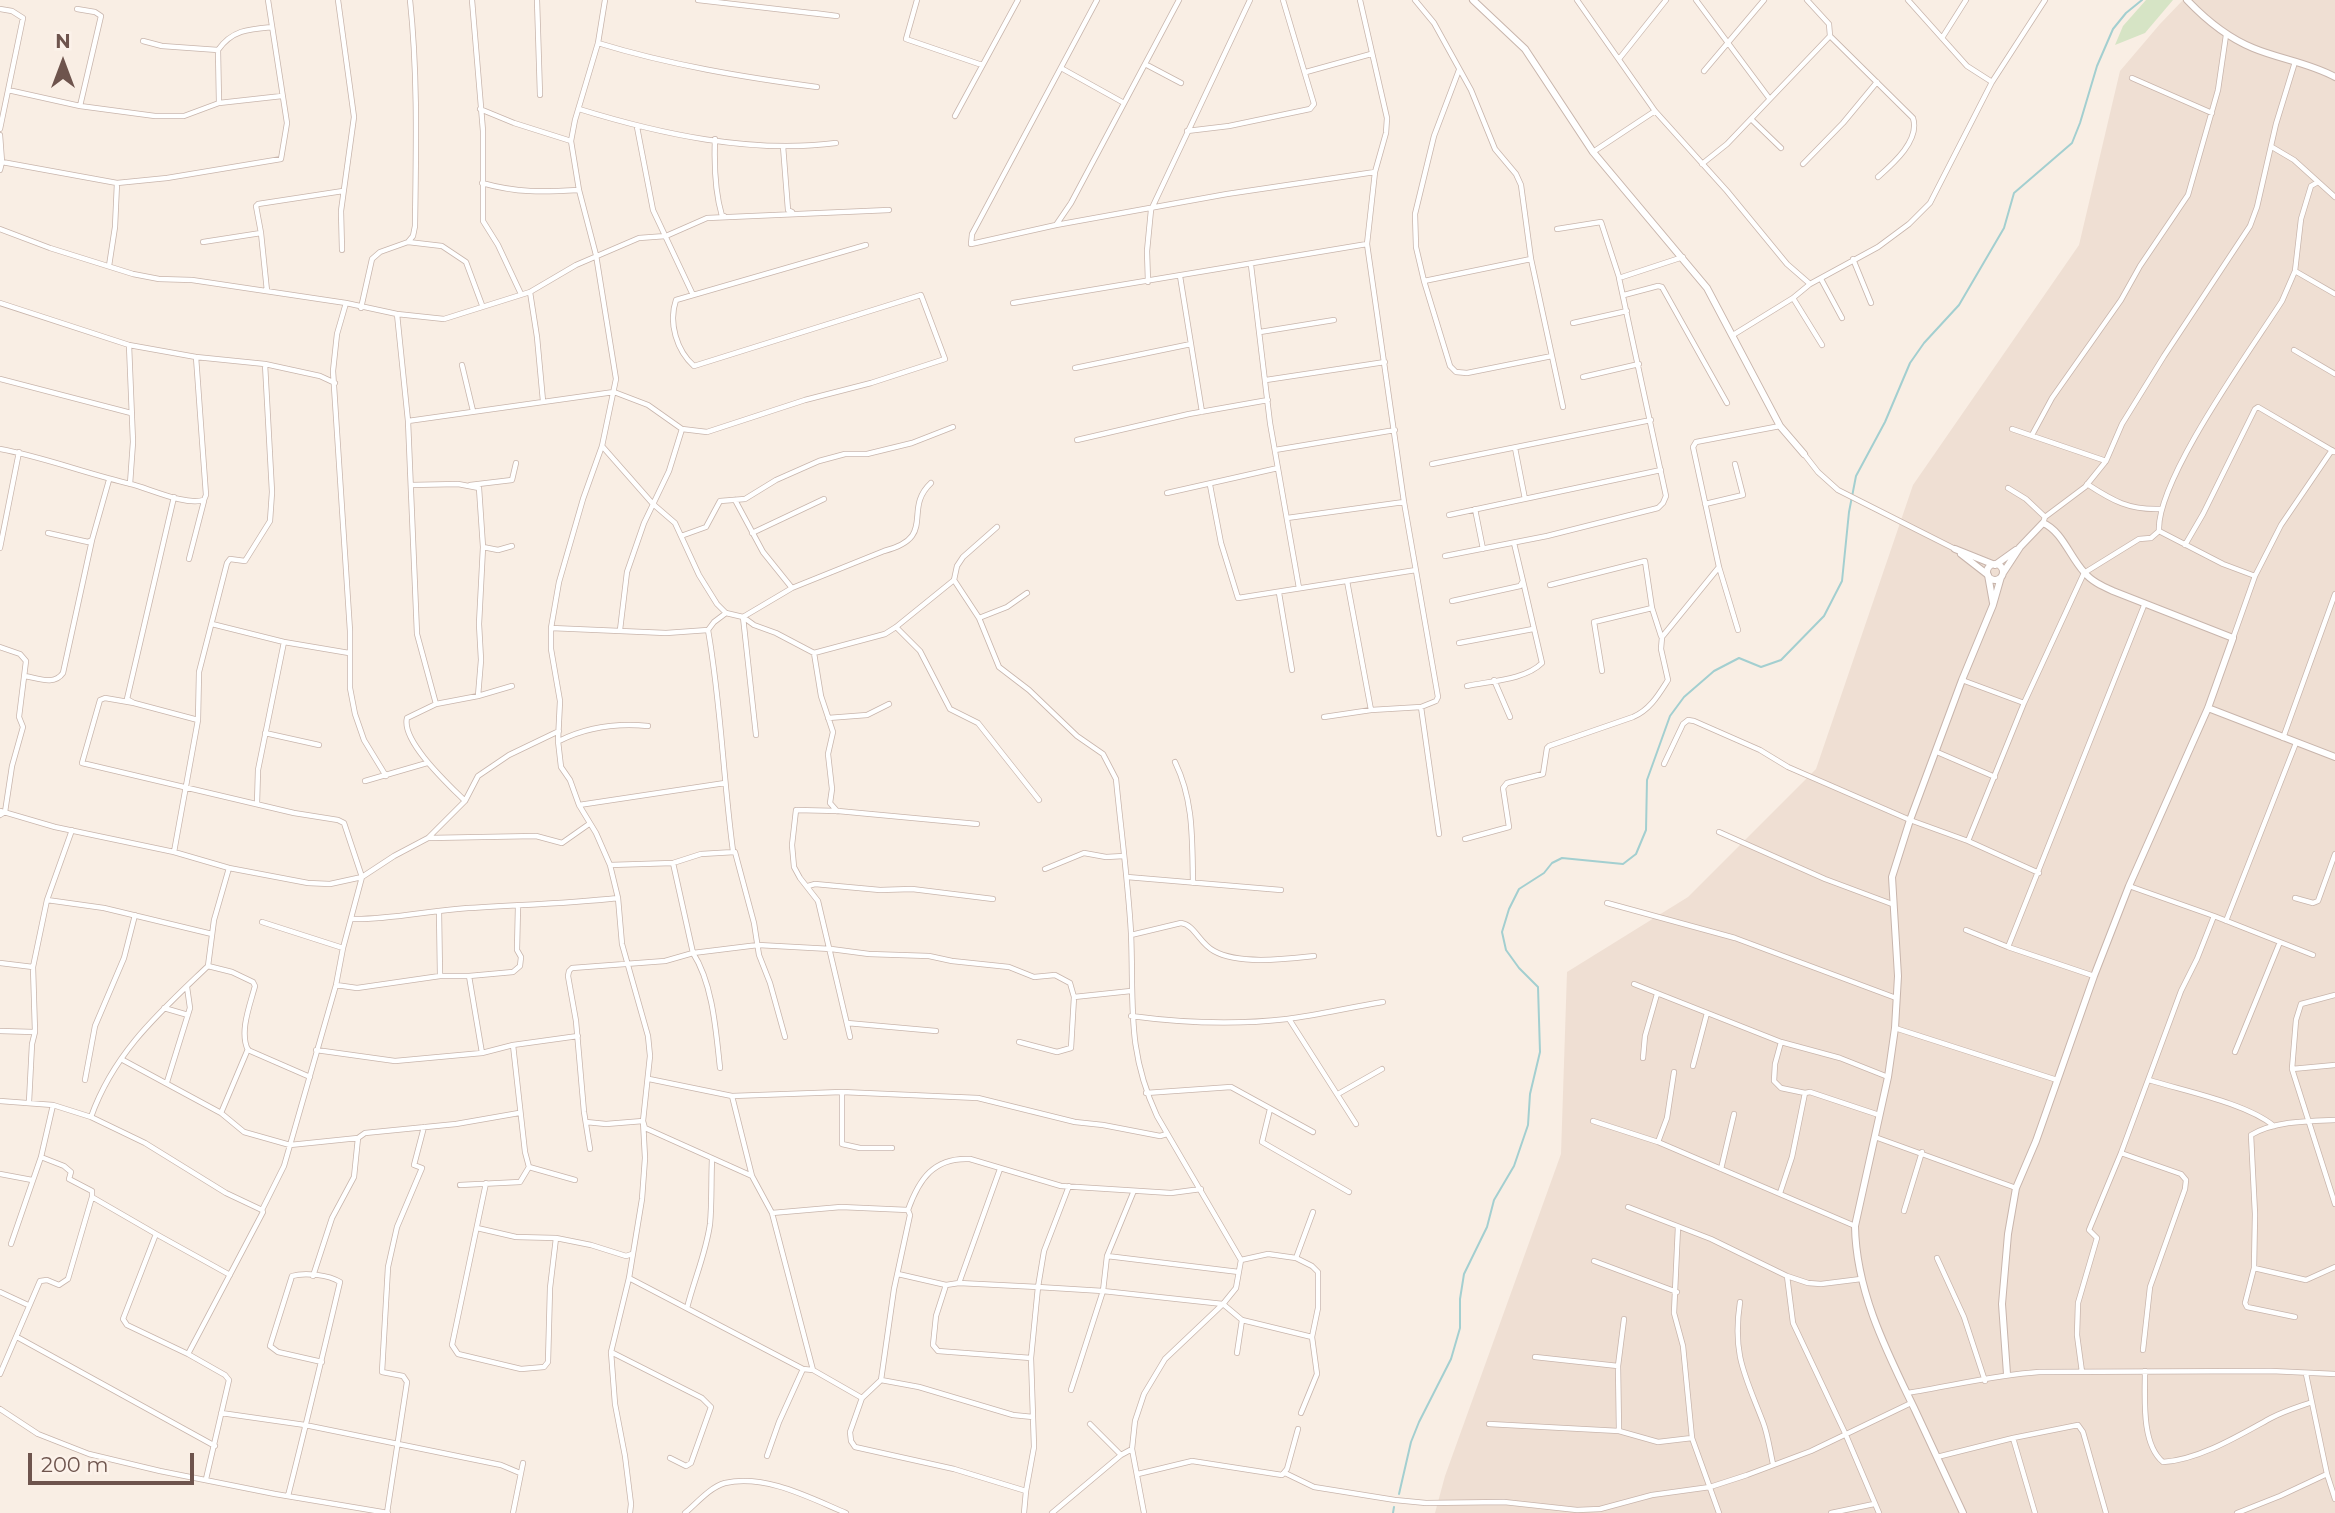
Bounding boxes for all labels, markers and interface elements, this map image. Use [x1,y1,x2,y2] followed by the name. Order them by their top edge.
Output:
[28,28,98,98] north arrow
[55,30,71,53] text: N
[32,1440,198,1484] scale bar
[41,1452,108,1477] text: 200 m

